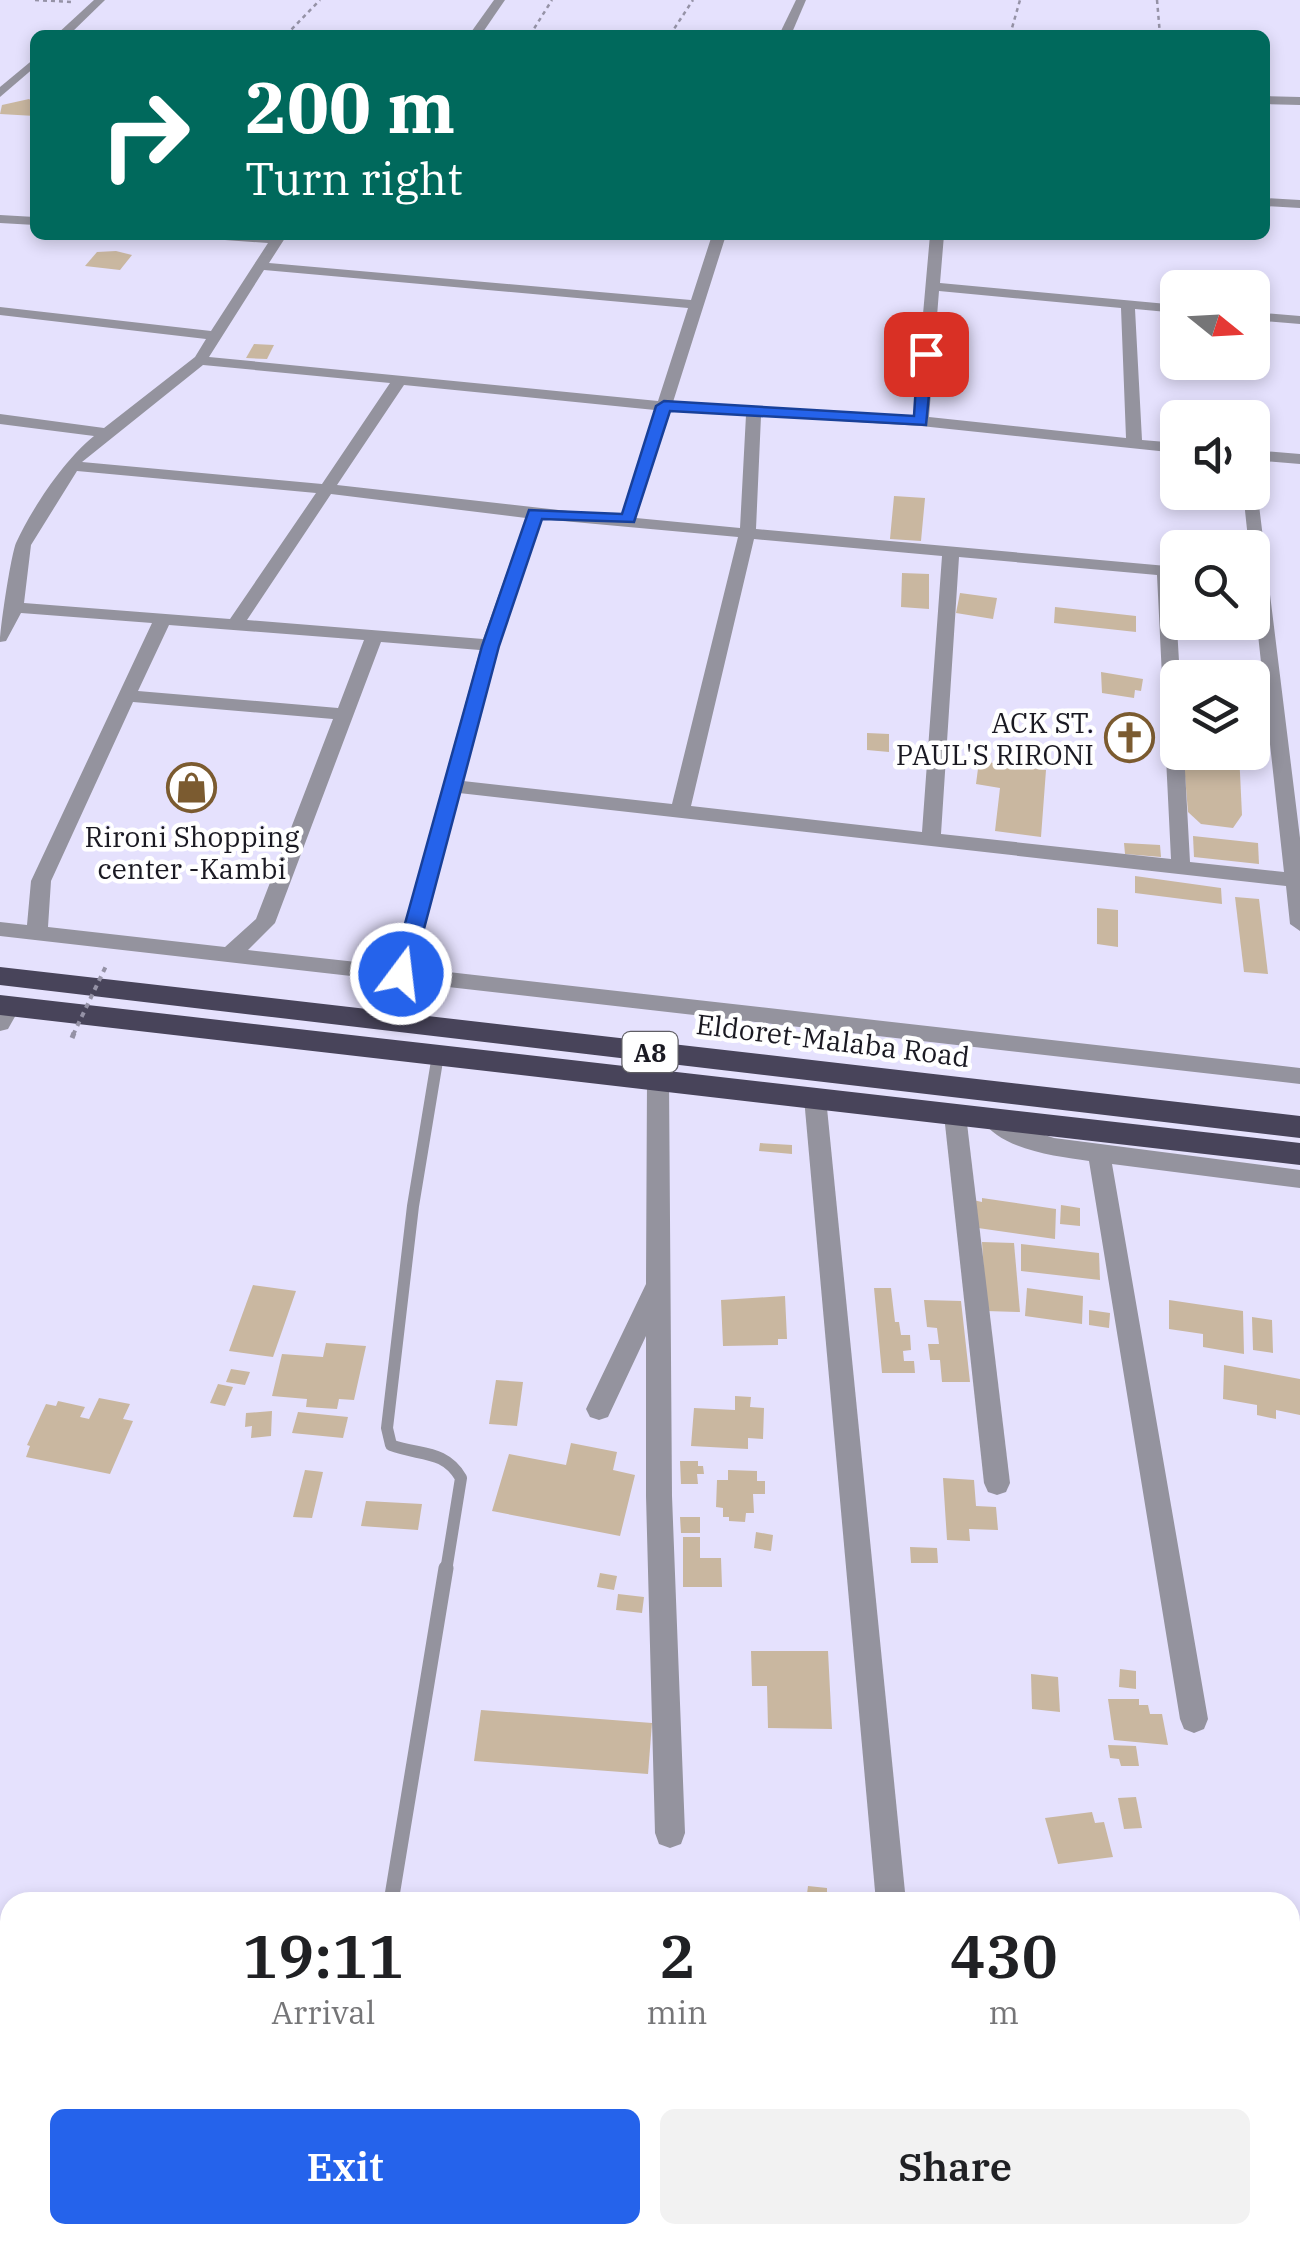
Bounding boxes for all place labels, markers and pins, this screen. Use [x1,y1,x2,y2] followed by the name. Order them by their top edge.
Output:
[884,312,969,397] pin
[896,704,1094,773] place label: ACK ST. PAUL'S RIRONI
[1103,712,1155,764] church icon: ACK ST. PAUL'S RIRONI
[166,762,218,814] shop icon: Rironi Shopping center -Kambi
[84,818,300,887] place label: Rironi Shopping center -Kambi

